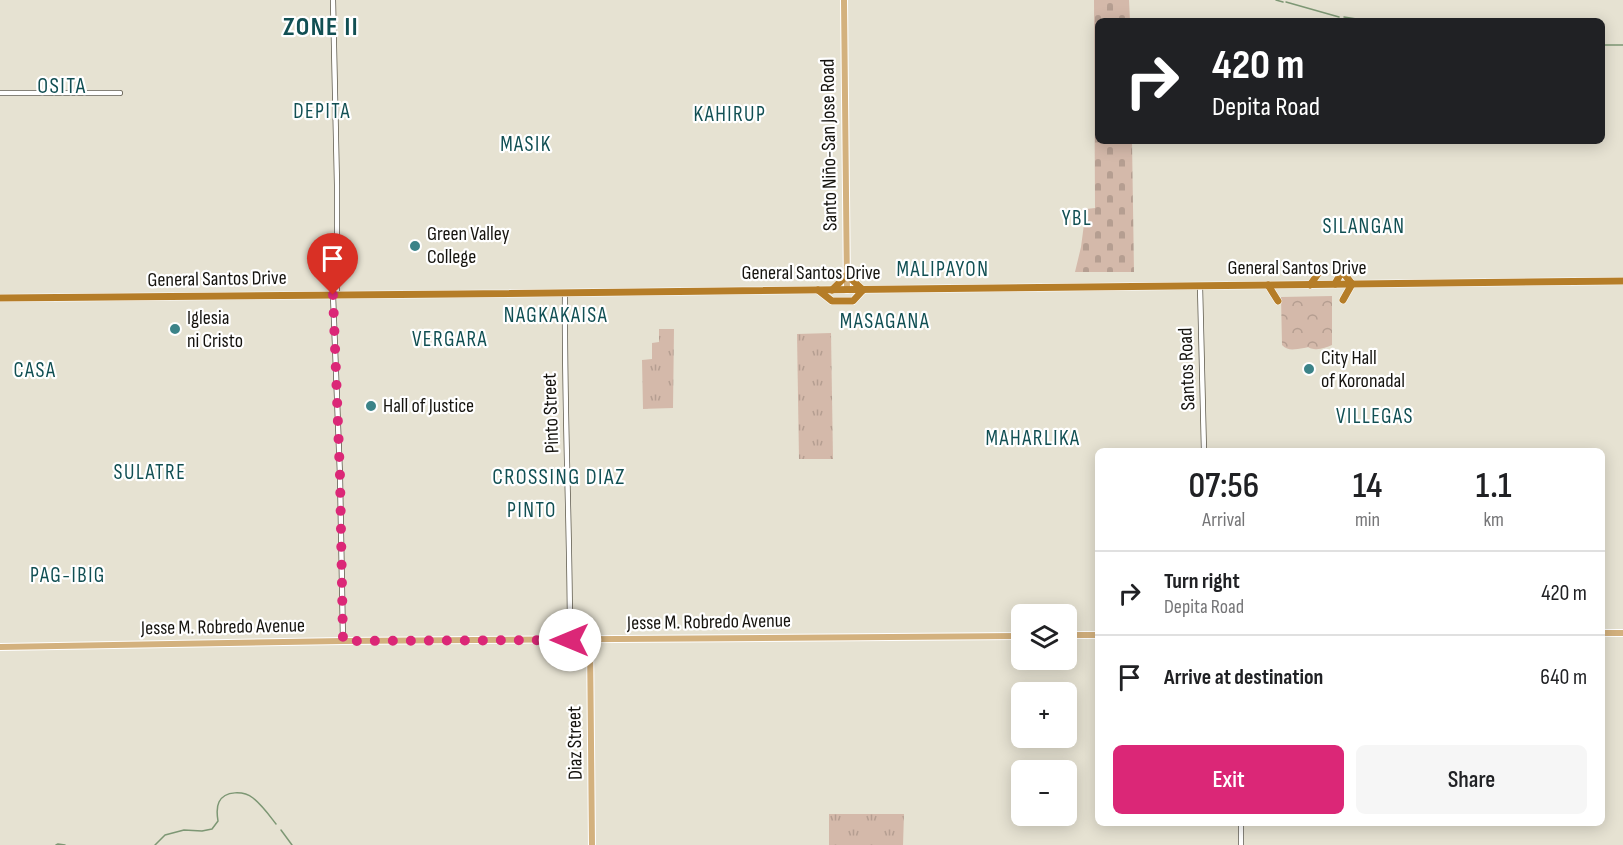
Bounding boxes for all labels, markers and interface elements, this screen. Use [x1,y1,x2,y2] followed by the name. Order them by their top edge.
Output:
[283,12,359,43] district label: ZONE II
[1212,40,1304,91] text: 420 m
[1113,42,1191,120] icon: right
[815,59,843,231] street label: Santo Niño-San Jose Road
[37,73,87,100] district label: OSITA
[1212,91,1320,123] text: Depita Road
[293,99,351,124] district label: DEPITA
[694,102,766,127] district label: KAHIRUP
[500,132,552,157] district label: MASIK
[1062,206,1092,231] district label: YBL
[1322,214,1406,239] district label: SILANGAN
[427,222,510,269] place label: Green Valley College
[307,233,358,295] pin
[408,239,422,253] marker: Green Valley College
[316,242,349,275] icon: arrive
[1227,256,1367,280] street label: General Santos Drive
[897,257,989,282] district label: MALIPAYON
[741,261,881,285] street label: General Santos Drive
[147,266,287,292] street label: General Santos Drive
[504,303,608,328] district label: NAGKAKAISA
[187,306,243,353] place label: Iglesia ni Cristo
[840,309,930,334] district label: MASAGANA
[168,322,182,336] marker: Iglesia ni Cristo
[412,327,488,352] district label: VERGARA
[1174,327,1200,411] street label: Santos Road
[1321,346,1405,393] place label: City Hall of Koronadal
[13,358,57,383] district label: CASA
[1302,362,1316,376] marker: City Hall of Koronadal
[538,372,564,454] street label: Pinto Street
[383,394,474,418] place label: Hall of Justice
[364,399,378,413] marker: Hall of Justice
[1336,404,1414,429] district label: VILLEGAS
[986,426,1080,451] district label: MAHARLIKA
[114,460,186,485] district label: SULATRE
[492,464,626,491] district label: CROSSING DIAZ
[1188,465,1259,508] text: 07:56
[1353,465,1382,508] text: 14
[1476,465,1512,508] text: 1.1
[507,498,557,523] district label: PINTO
[1202,508,1245,532] text: Arrival
[1355,508,1380,532] text: min
[1483,508,1504,532] text: km
[30,563,106,588] district label: PAG-IBIG
[1164,568,1240,595] text: Turn right
[1113,577,1146,610] icon: right
[1541,580,1587,607] text: 420 m
[1164,595,1244,619] text: Depita Road
[1011,604,1077,826] map controls
[1011,604,1077,670] button: layers
[538,608,602,672] position arrow
[626,609,791,635] street label: Jesse M. Robredo Avenue
[140,614,305,640] street label: Jesse M. Robredo Avenue
[1113,661,1146,694] icon: arrive
[1164,664,1323,691] text: Arrive at destination
[1540,664,1587,691] text: 640 m
[1011,682,1077,748] button: +
[562,706,588,780] street label: Diaz Street
[1113,745,1344,814] button: Exit
[1356,745,1587,814] button: Share
[1011,760,1077,826] button: −

